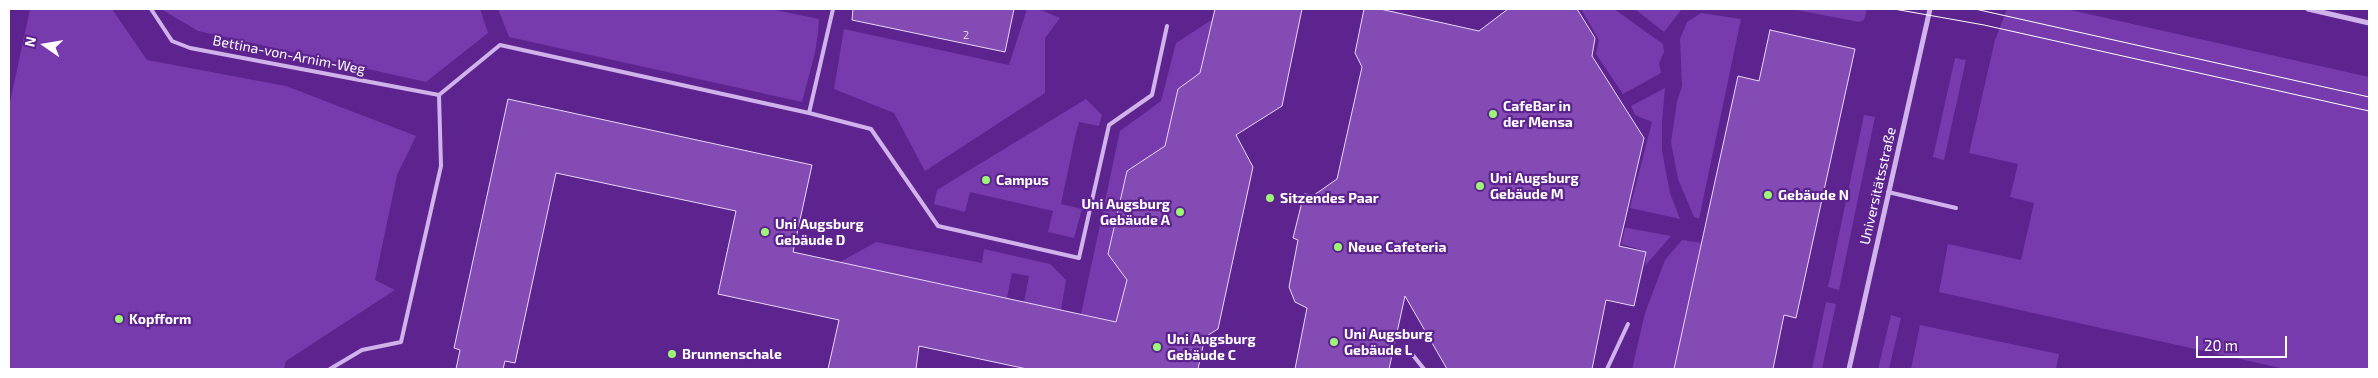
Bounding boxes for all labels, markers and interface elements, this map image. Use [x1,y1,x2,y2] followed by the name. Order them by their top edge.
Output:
[20,20,70,70] north arrow
[963,28,969,42] house number: 2
[211,32,367,78] street label: Bettina-von-Arnim-Weg
[20,35,39,48] text: N
[1503,98,1573,130] place label: CafeBar in der Mensa
[1487,108,1499,120] marker: CafeBar in der Mensa
[1856,126,1900,246] street label: Universitätsstraße
[1490,170,1579,202] place label: Uni Augsburg Gebäude M
[996,172,1049,188] place label: Campus
[980,174,992,186] marker: Campus
[1474,180,1486,192] marker: Uni Augsburg Gebäude M
[1778,187,1849,203] place label: Gebäude N
[1762,189,1774,201] marker: Gebäude N
[1280,190,1379,206] place label: Sitzendes Paar
[1264,192,1276,204] marker: Sitzendes Paar
[1081,196,1170,228] place label: Uni Augsburg Gebäude A
[1174,206,1186,218] marker: Uni Augsburg Gebäude A
[775,216,864,248] place label: Uni Augsburg Gebäude D
[759,226,771,238] marker: Uni Augsburg Gebäude D
[1348,239,1446,255] place label: Neue Cafeteria
[1332,241,1344,253] marker: Neue Cafeteria
[129,311,191,327] place label: Kopfform
[113,313,125,325] marker: Kopfform
[1344,326,1433,358] place label: Uni Augsburg Gebäude L
[2198,326,2289,358] scale bar
[1167,331,1256,364] place label: Uni Augsburg Gebäude C
[1328,336,1340,348] marker: Uni Augsburg Gebäude L
[2204,336,2238,354] text: 20 m
[1151,341,1163,353] marker: Uni Augsburg Gebäude C
[682,346,782,362] place label: Brunnenschale
[666,348,678,360] marker: Brunnenschale

